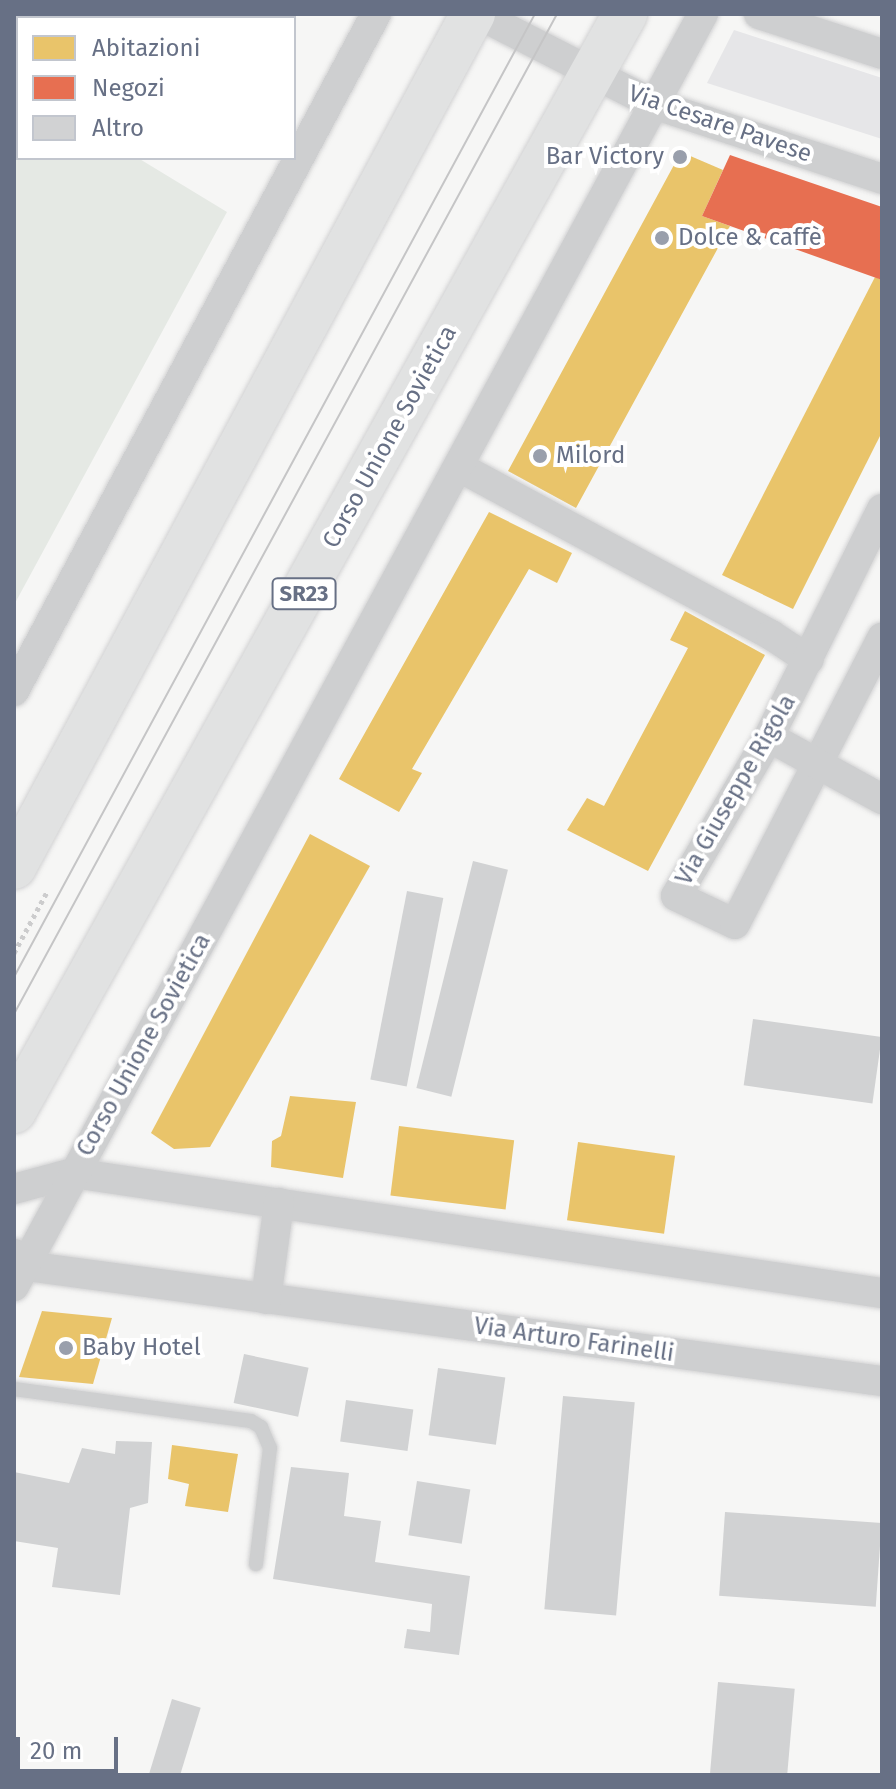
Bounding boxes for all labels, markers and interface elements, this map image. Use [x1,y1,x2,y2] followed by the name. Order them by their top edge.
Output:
[16,16,296,160] legend
[92,34,200,62] text: Abitazioni
[92,74,165,102] text: Negozi
[625,79,815,169] street label: Via Cesare Pavese
[92,114,144,142] text: Altro
[546,143,664,171] place label: Bar Victory
[671,148,689,166] marker: Bar Victory
[678,224,822,252] place label: Dolce & caffè
[653,229,671,247] marker: Dolce & caffè
[317,321,463,553] street label: Corso Unione Sovietica
[556,442,625,470] place label: Milord
[531,447,549,465] marker: Milord
[270,576,338,612] road number: SR23
[670,690,802,890] street label: Via Giuseppe Rigola
[71,929,217,1161] street label: Corso Unione Sovietica
[472,1312,676,1368] street label: Via Arturo Farinelli
[82,1334,201,1362] place label: Baby Hotel
[57,1339,75,1357] marker: Baby Hotel
[20,1721,122,1771] scale bar
[30,1737,82,1765] text: 20 m

